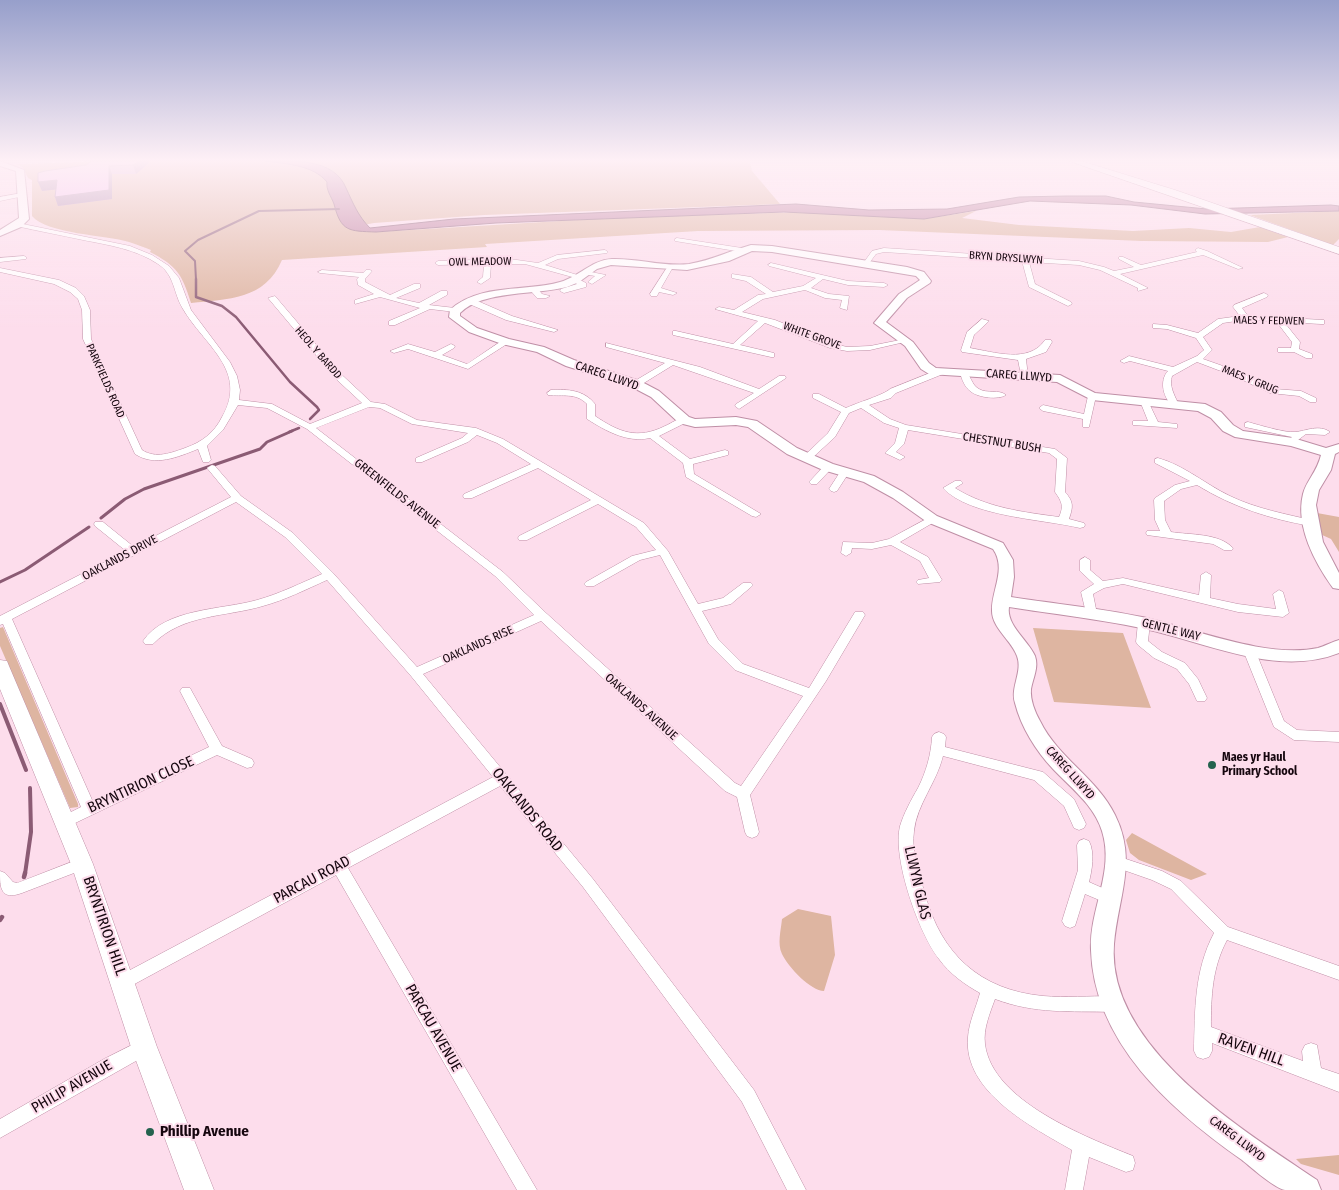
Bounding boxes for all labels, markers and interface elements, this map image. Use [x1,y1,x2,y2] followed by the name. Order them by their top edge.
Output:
[969,249,1043,267] street label: BRYN DRYSLWYN
[448,255,512,269] street label: OWL MEADOW
[1233,314,1305,328] street label: MAES Y FEDWEN
[781,319,843,353] street label: WHITE GROVE
[292,324,344,382] street label: HEOL Y BARDD
[83,342,127,420] street label: PARKFIELDS ROAD
[573,358,641,394] street label: CAREG LLWYD
[1220,363,1280,397] street label: MAES Y GRUG
[985,367,1053,385] street label: CAREG LLWYD
[962,430,1042,456] street label: CHESTNUT BUSH
[351,456,443,532] street label: GREENFIELDS AVENUE
[80,532,160,584] street label: OAKLANDS DRIVE
[1140,616,1202,644] street label: GENTLE WAY
[440,623,516,667] street label: OAKLANDS RISE
[602,671,680,743] street label: OAKLANDS AVENUE
[1042,744,1098,802] street label: CAREG LLWYD
[1222,751,1297,779] place label: Maes yr Haul Primary School
[85,753,197,817] street label: BRYNTIRION CLOSE
[1206,759,1218,771] marker: Maes yr Haul Primary School
[488,765,566,855] street label: OAKLANDS ROAD
[900,845,934,921] street label: LLWYN GLAS
[270,852,354,908] street label: PARCAU ROAD
[79,874,129,978] street label: BRYNTIRION HILL
[401,981,465,1075] street label: PARCAU AVENUE
[1215,1030,1287,1070] street label: RAVEN HILL
[28,1057,116,1117] street label: PHILIP AVENUE
[1206,1113,1268,1165] street label: CAREG LLWYD
[160,1123,249,1141] place label: Phillip Avenue
[144,1126,156,1138] marker: Phillip Avenue

